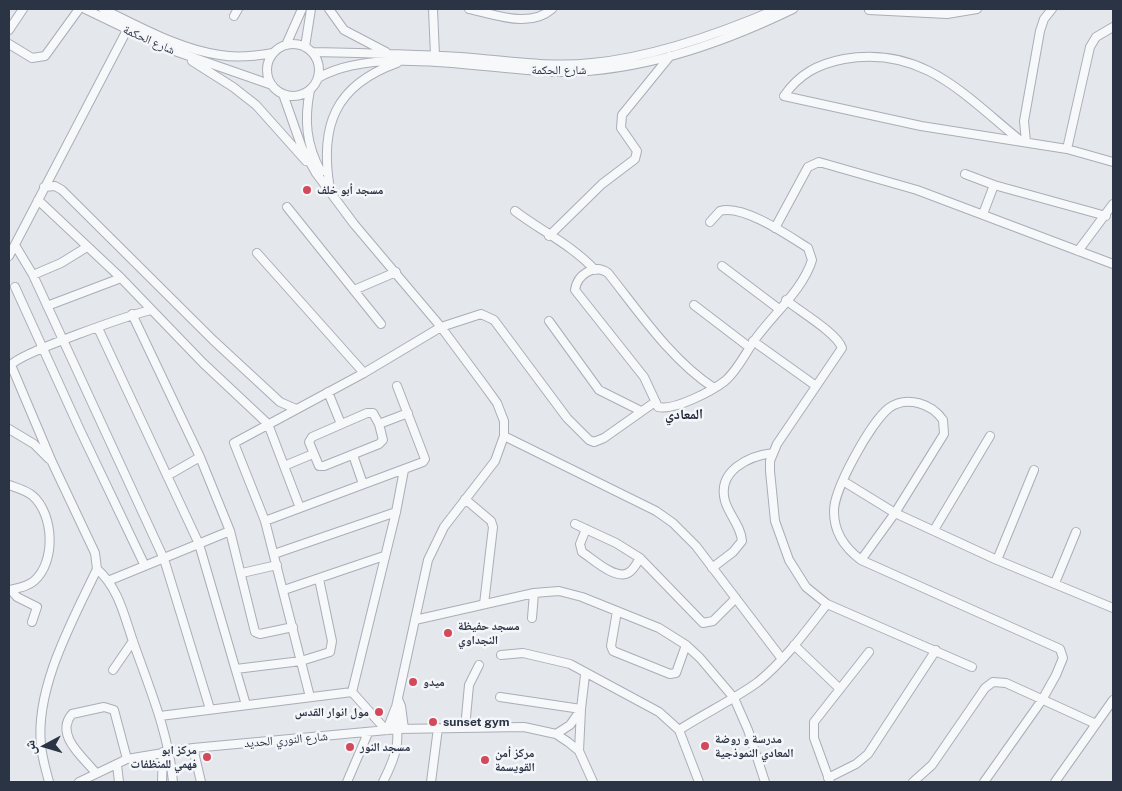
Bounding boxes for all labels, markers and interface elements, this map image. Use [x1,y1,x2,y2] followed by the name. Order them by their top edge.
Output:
[121,22,177,58] street label: شارع الحكمة
[531,63,587,77] street label: شارع الحكمة
[317,183,383,197] place label: مسجد أبو خلف
[301,184,313,196] marker: مسجد أبو خلف
[665,407,703,423] district label: المعادي
[458,619,520,647] place label: مسجد حفيظة النجداوي
[442,627,454,639] marker: مسجد حفيظة النجداوي
[423,675,445,689] place label: ميدو
[407,676,419,688] marker: ميدو
[295,705,369,719] place label: مول انوار القدس
[373,706,385,718] marker: مول انوار القدس
[443,715,509,729] place label: sunset gym
[427,716,439,728] marker: sunset gym
[20,721,70,771] north arrow
[243,729,329,751] street label: شارع النوري الحديد
[715,732,794,760] place label: مدرسة و روضة المعادي النموذجية
[21,739,39,756] text: ش
[360,740,410,754] place label: مسجد النور
[699,740,711,752] marker: مدرسة و روضة المعادي النموذجية
[344,741,356,753] marker: مسجد النور
[131,743,197,771] place label: مركز ابو فهمي للمنظفات
[495,746,535,774] place label: مركز أمن القويسمة
[201,751,213,763] marker: مركز ابو فهمي للمنظفات
[479,754,491,766] marker: مركز أمن القويسمة

